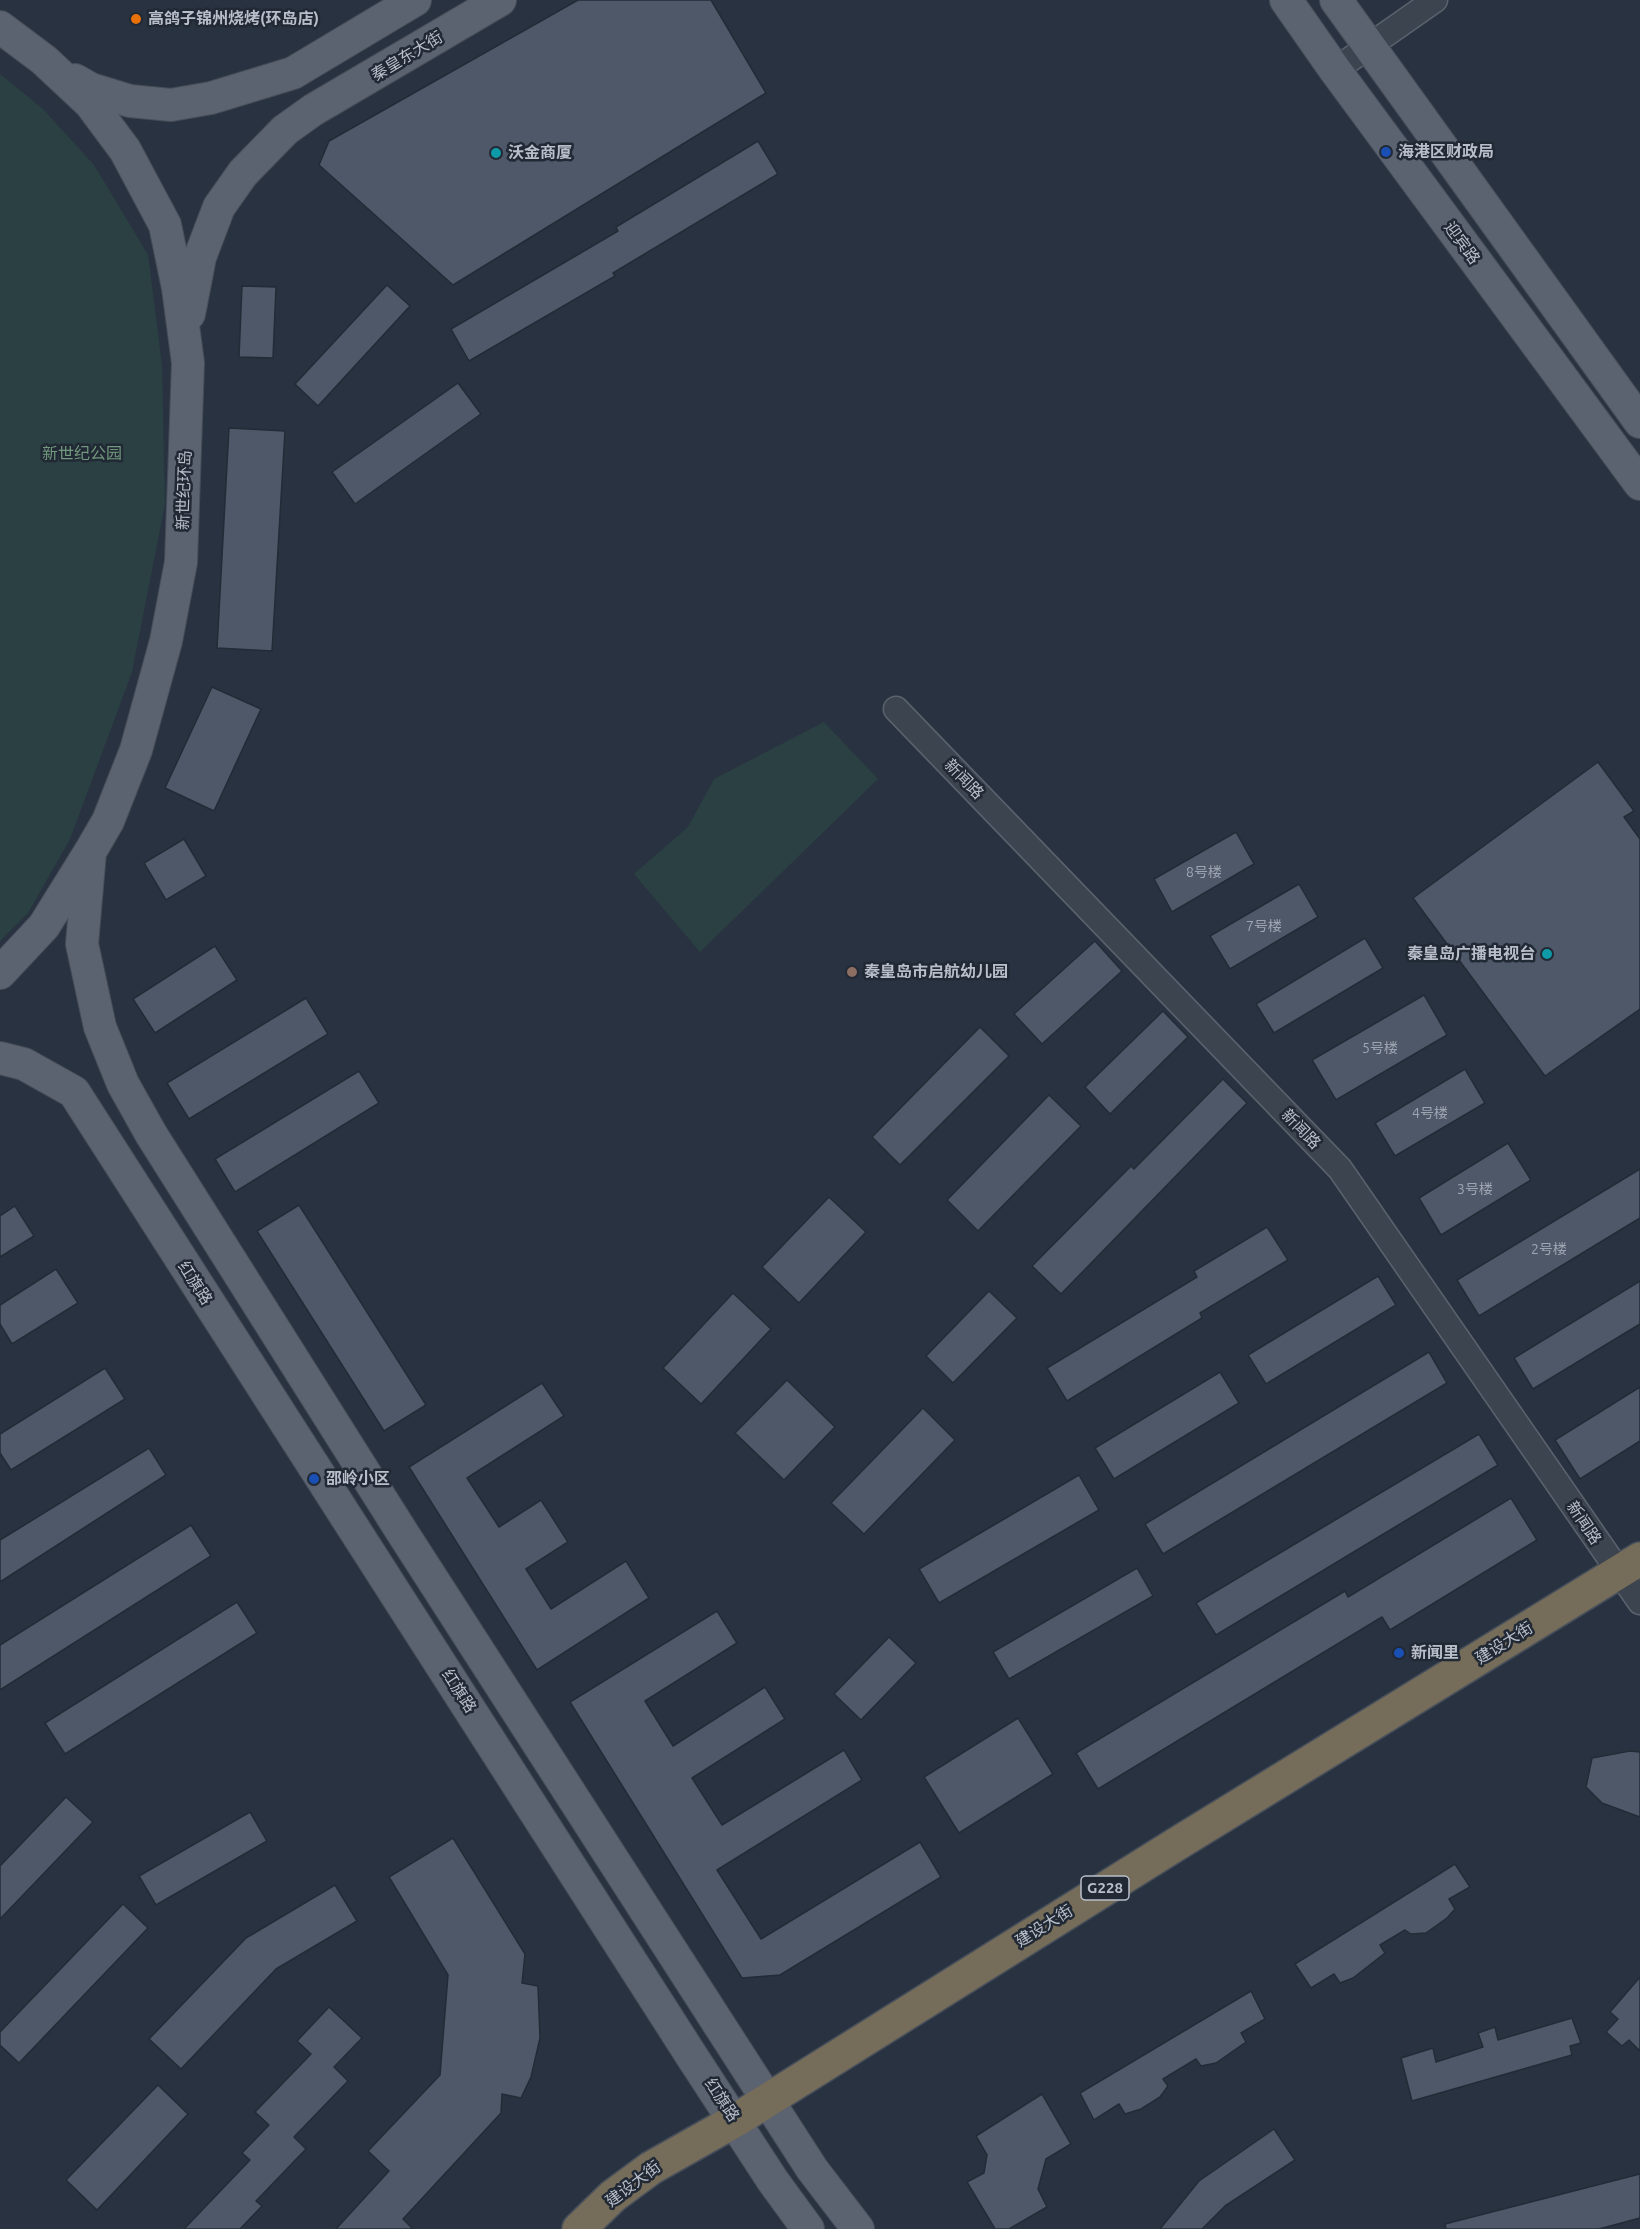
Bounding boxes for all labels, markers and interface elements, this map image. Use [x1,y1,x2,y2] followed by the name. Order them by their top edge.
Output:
[148,9,319,29] place label: 高鸽子锦州烧烤(环岛店)
[129,12,143,26] marker: 高鸽子锦州烧烤(环岛店)
[368,27,446,85] street label: 秦皇东大街
[1398,142,1494,162] place label: 海港区财政局
[508,143,572,163] place label: 沃金商厦
[1379,145,1393,159] marker: 海港区财政局
[489,146,503,160] marker: 沃金商厦
[1440,218,1484,268] street label: 迎宾路
[42,444,122,464] park label: 新世纪公园
[173,450,195,530] street label: 新世纪环岛
[940,755,988,803] street label: 新闻路
[1186,864,1222,880] house number: 8号楼
[1246,918,1282,934] house number: 7号楼
[1407,944,1535,964] place label: 秦皇岛广播电视台
[1540,947,1554,961] marker: 秦皇岛广播电视台
[864,962,1008,982] place label: 秦皇岛市启航幼儿园
[845,965,859,979] marker: 秦皇岛市启航幼儿园
[1362,1040,1398,1056] house number: 5号楼
[1277,1105,1325,1153] street label: 新闻路
[1412,1105,1448,1121] house number: 4号楼
[1457,1181,1493,1197] house number: 3号楼
[1531,1241,1567,1257] house number: 2号楼
[174,1258,216,1308] street label: 红旗路
[326,1469,390,1489] place label: 邵岭小区
[307,1472,321,1486] marker: 邵岭小区
[1563,1498,1605,1548] street label: 新闻路
[1472,1618,1536,1668] street label: 建设大街
[1411,1643,1459,1663] place label: 新闻里
[1392,1646,1406,1660] marker: 新闻里
[438,1666,480,1716] street label: 红旗路
[1081,1876,1129,1900] road number: G228
[1012,1901,1076,1951] street label: 建设大街
[701,2075,743,2125] street label: 红旗路
[602,2157,664,2211] street label: 建设大街

